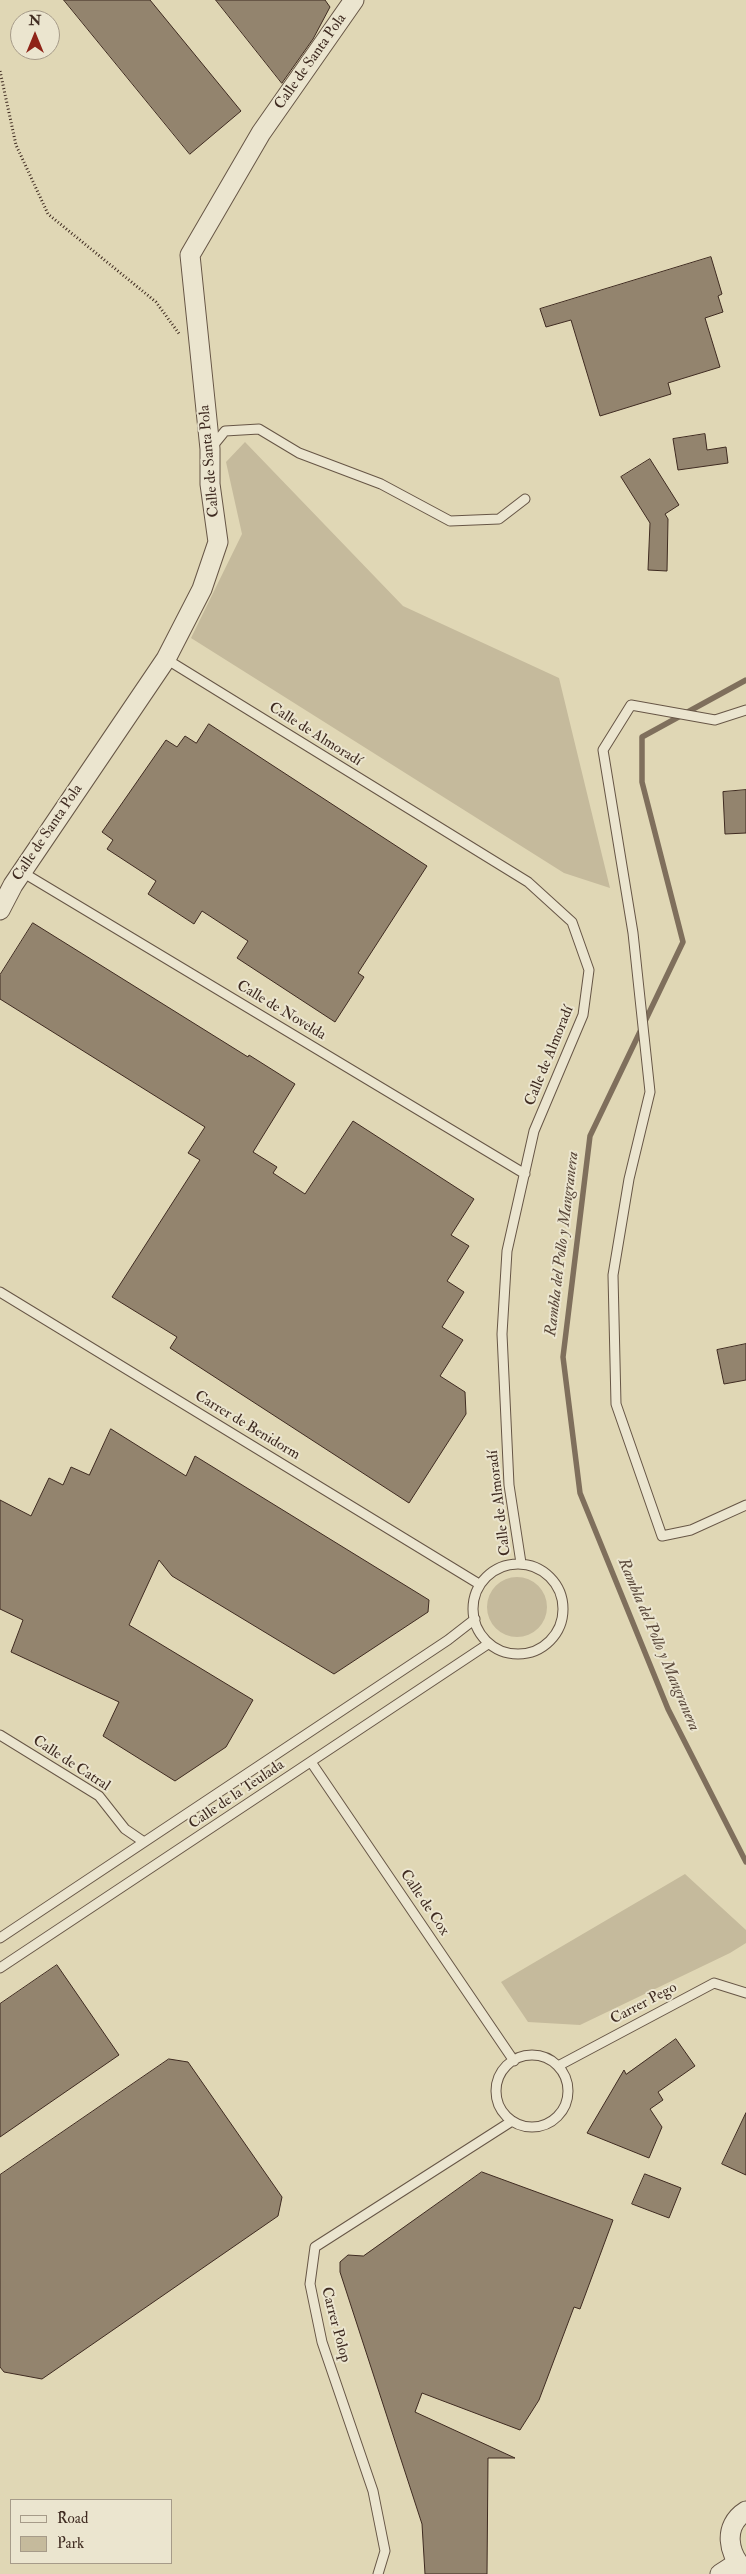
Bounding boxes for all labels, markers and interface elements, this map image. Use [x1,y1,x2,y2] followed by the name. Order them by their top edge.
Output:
[10,10,60,60] north arrow
[271,11,351,113] street label: Calle de Santa Pola
[29,12,41,29] text: N
[196,404,224,518] street label: Calle de Santa Pola
[265,699,365,771] street label: Calle de Almoradí
[9,781,87,885] street label: Calle de Santa Pola
[233,977,329,1045] street label: Calle de Novelda
[522,1003,578,1109] street label: Calle de Almoradí
[542,1151,584,1337] water label: Rambla del Pollo y Mangranera
[191,1387,303,1465] street label: Carrer de Benidorm
[485,1449,515,1557] street label: Calle de Almoradí
[613,1556,703,1734] water label: Rambla del Pollo y Mangranera
[29,1732,113,1796] street label: Calle de Catral
[186,1757,288,1833] street label: Calle de la Teulada
[395,1867,453,1939] street label: Calle de Cox
[608,1979,680,2029] street label: Carrer Pego
[316,2285,354,2365] street label: Carrer Polop
[10,2499,172,2564] legend
[57,2509,88,2528] text: Road
[57,2534,84,2553] text: Park

